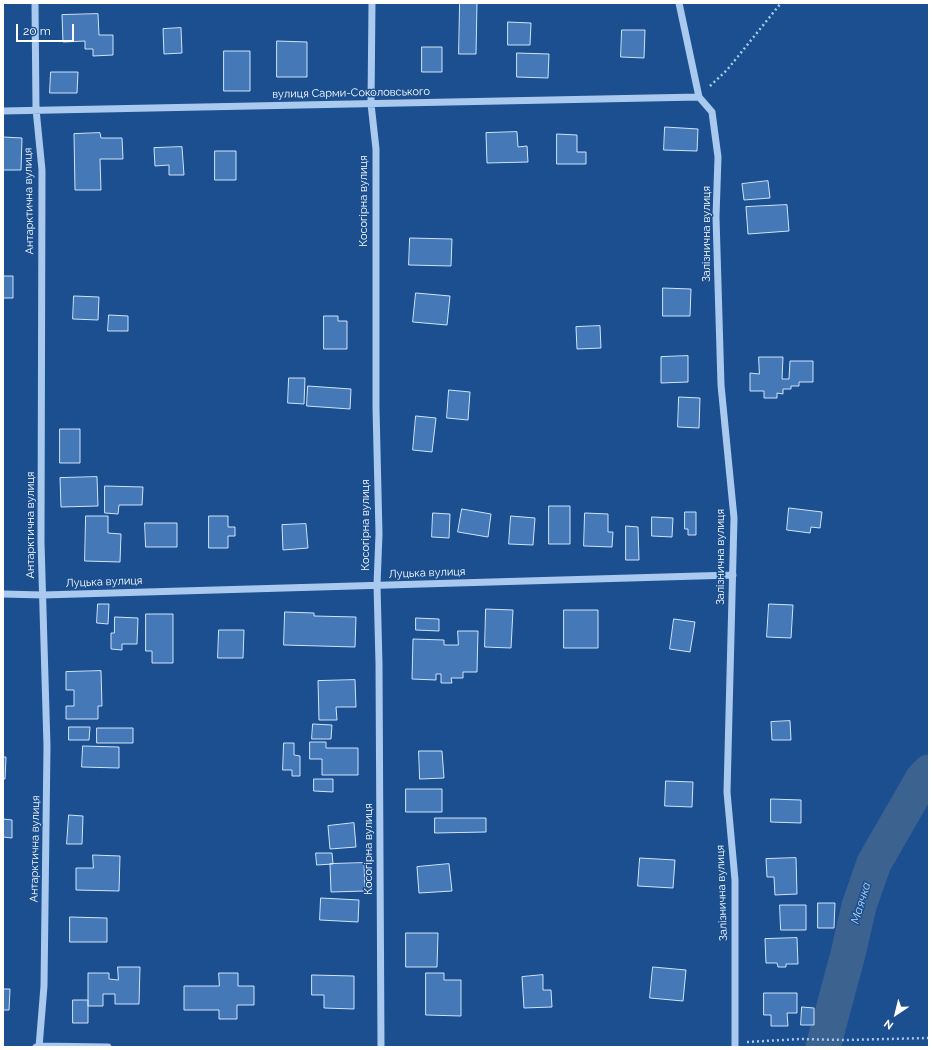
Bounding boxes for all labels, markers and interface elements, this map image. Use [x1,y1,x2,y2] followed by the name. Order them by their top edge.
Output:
[18,16,76,42] scale bar
[23,24,51,38] text: 20 m
[272,85,430,101] street label: вулиця Сарми-Соколовського
[21,147,37,255] street label: Антарктична вулиця
[357,155,371,247] street label: Косогірна вулиця
[700,186,714,282] street label: Залізнична вулиця
[24,472,38,578] street label: Антарктична вулиця
[359,479,373,571] street label: Косогірна вулиця
[714,509,728,605] street label: Залізнична вулиця
[388,565,466,581] street label: Луцька вулиця
[65,574,143,590] street label: Луцька вулиця
[27,795,43,903] street label: Антарктична вулиця
[362,803,376,895] street label: Косогірна вулиця
[714,845,730,941] street label: Залізнична вулиця
[848,880,874,926] water label: Маячка
[876,994,916,1034] north arrow
[882,1017,896,1032] text: N

